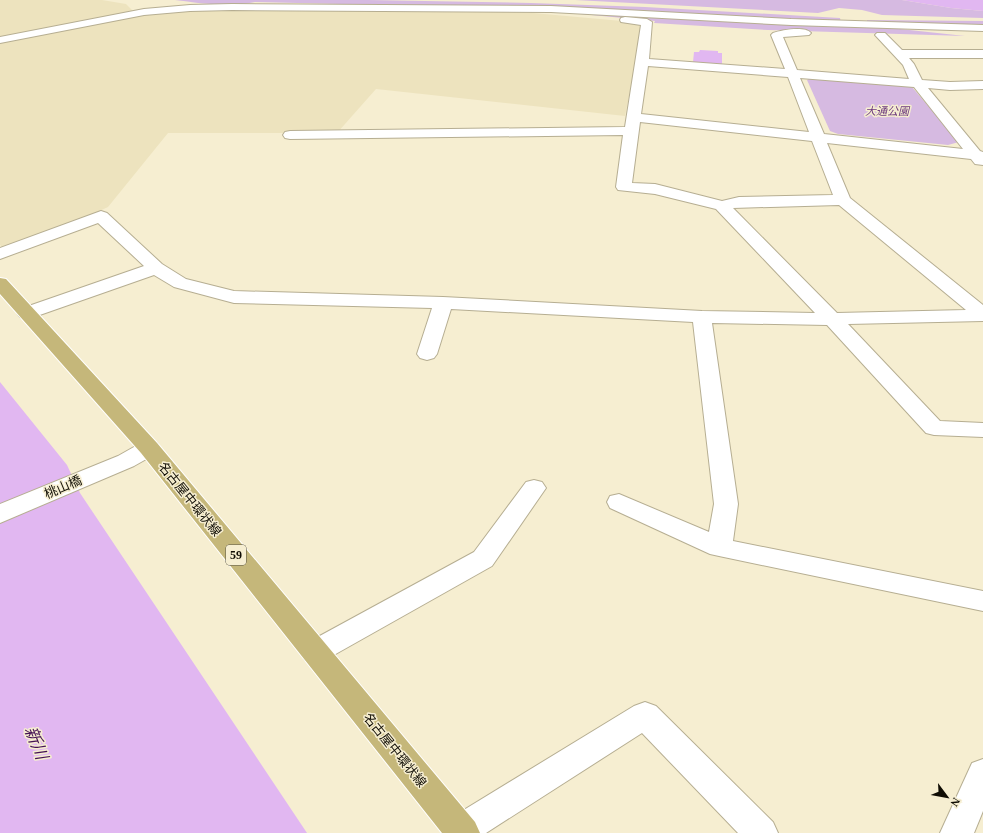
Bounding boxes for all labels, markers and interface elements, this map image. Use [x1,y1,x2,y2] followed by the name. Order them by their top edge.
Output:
[865,105,911,117] park label: 大通公園
[156,459,224,539] street label: 名古屋中環状線
[42,472,84,502] street label: 桃山橋
[226,545,246,565] road number: 59
[361,710,429,790] street label: 名古屋中環状線
[21,724,52,764] water label: 新川
[927,777,967,817] north arrow
[948,796,963,809] text: N

